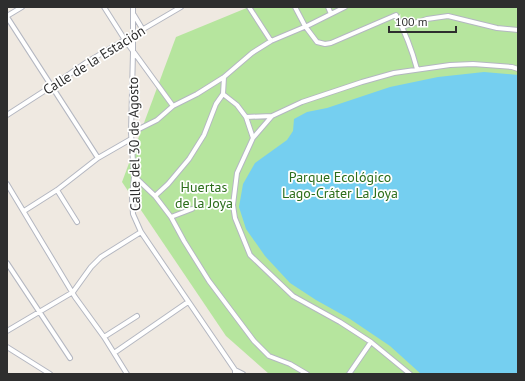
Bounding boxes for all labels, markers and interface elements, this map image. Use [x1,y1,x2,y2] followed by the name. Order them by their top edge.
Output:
[389,8,456,34] scale bar
[395,14,428,29] text: 100 m
[40,21,148,99] street label: Calle de la Estación
[124,77,144,211] street label: Calle del 30 de Agosto
[282,168,398,202] park label: Parque Ecológico Lago-Cráter La Joya
[175,178,233,212] park label: Huertas de la Joya

